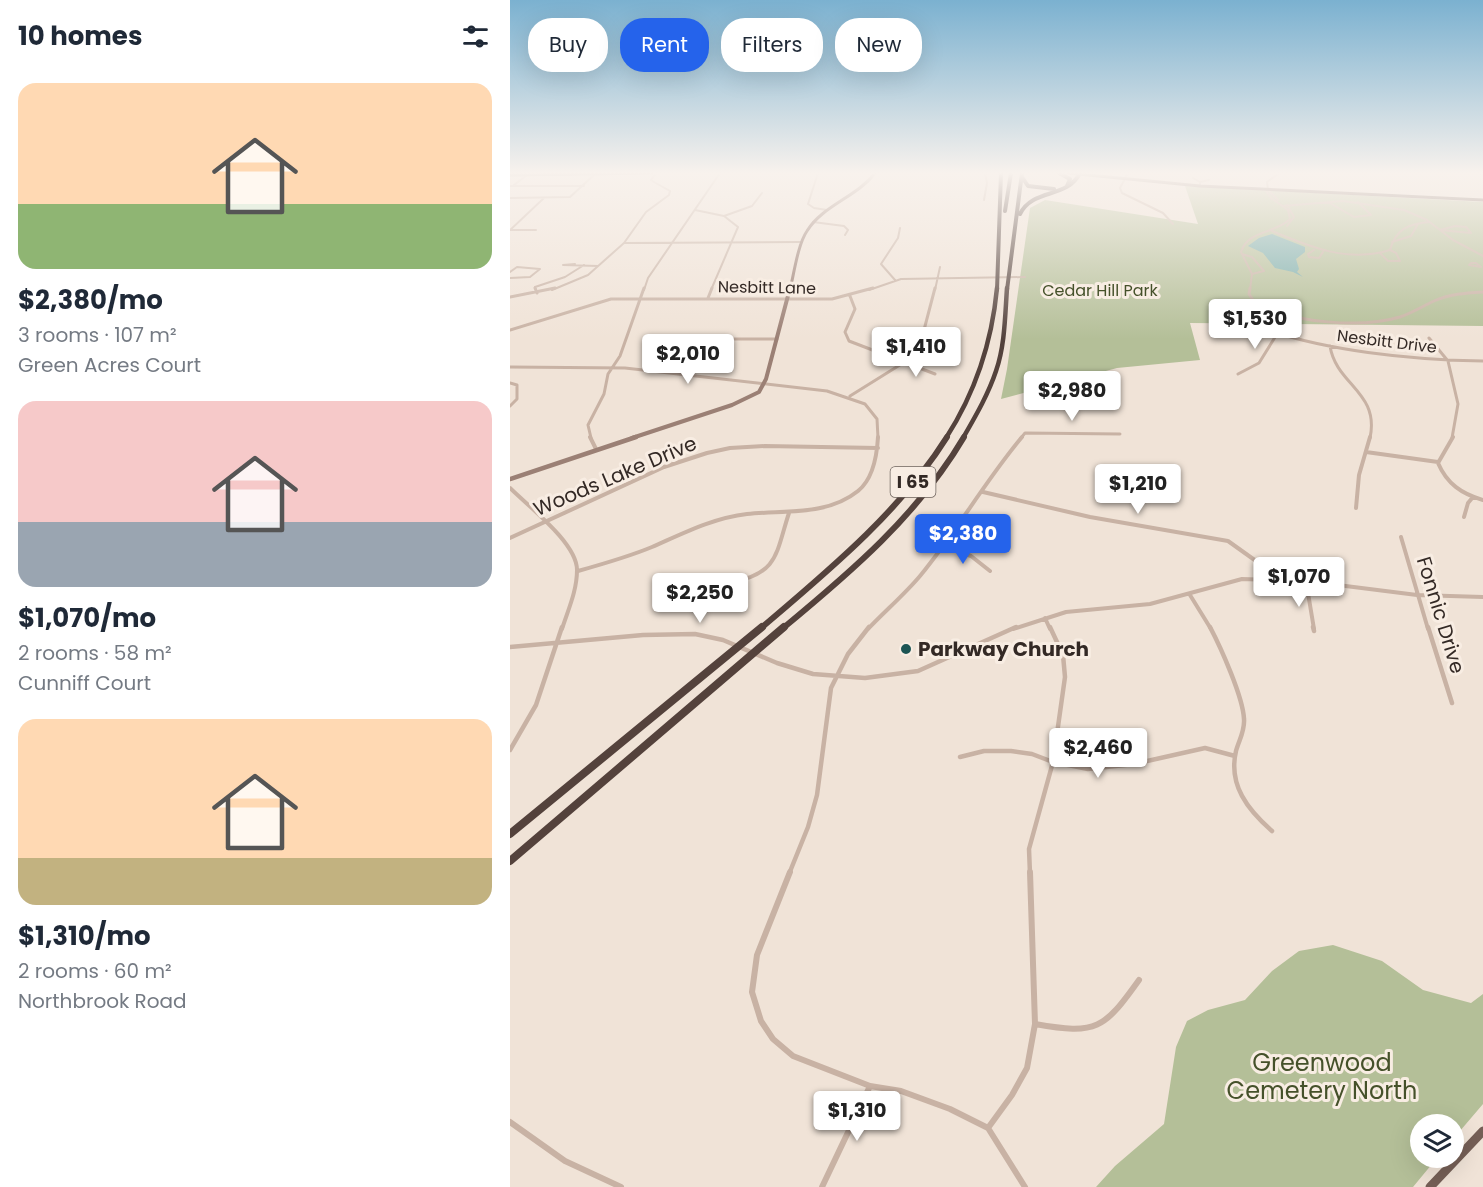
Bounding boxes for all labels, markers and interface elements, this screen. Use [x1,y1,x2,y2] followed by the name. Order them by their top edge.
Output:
[18,18,142,54] text: 10 homes
[528,18,608,72] chip: Buy
[620,18,709,72] chip: Rent
[721,18,823,72] chip: Filters
[835,18,922,72] chip: New
[459,20,492,53] icon: filters
[201,122,309,230] icon: home
[718,275,816,300] street label: Nesbitt Lane
[1042,279,1159,302] park label: Cedar Hill Park
[18,282,163,318] text: $2,380/mo
[1206,299,1304,350] pin: $1,530
[1223,304,1287,332] text: $1,530
[18,321,177,349] text: 3 rooms · 107 m²
[1336,324,1438,359] street label: Nesbitt Drive
[867,327,965,378] pin: $1,410
[886,332,946,360] text: $1,410
[639,334,737,385] pin: $2,010
[656,339,720,367] text: $2,010
[18,351,201,379] text: Green Acres Court
[1023,371,1121,422] pin: $2,980
[1038,376,1106,404] text: $2,980
[529,429,701,523] street label: Woods Lake Drive
[201,440,309,548] icon: home
[1089,464,1187,515] pin: $1,210
[890,467,936,497] road number: I 65
[1109,469,1167,497] text: $1,210
[914,514,1012,565] pin: $2,380
[929,519,997,547] text: $2,380
[1410,553,1472,677] street label: Fonnic Drive
[1250,557,1348,608] pin: $1,070
[1267,562,1331,590] text: $1,070
[651,573,749,624] pin: $2,250
[666,578,734,606] text: $2,250
[18,600,156,636] text: $1,070/mo
[918,635,1089,663] place label: Parkway Church
[18,639,172,667] text: 2 rooms · 58 m²
[899,642,913,656] marker: Parkway Church
[18,669,151,697] text: Cunniff Court
[1049,728,1147,779] pin: $2,460
[1063,733,1133,761] text: $2,460
[201,758,309,866] icon: home
[18,918,151,954] text: $1,310/mo
[18,957,172,985] text: 2 rooms · 60 m²
[18,987,187,1015] text: Northbrook Road
[1227,1046,1417,1107] park label: Greenwood Cemetery North
[808,1091,906,1142] pin: $1,310
[827,1096,887,1124] text: $1,310
[1410,1114,1464,1168] map controls
[1410,1114,1464,1168] button: layers

